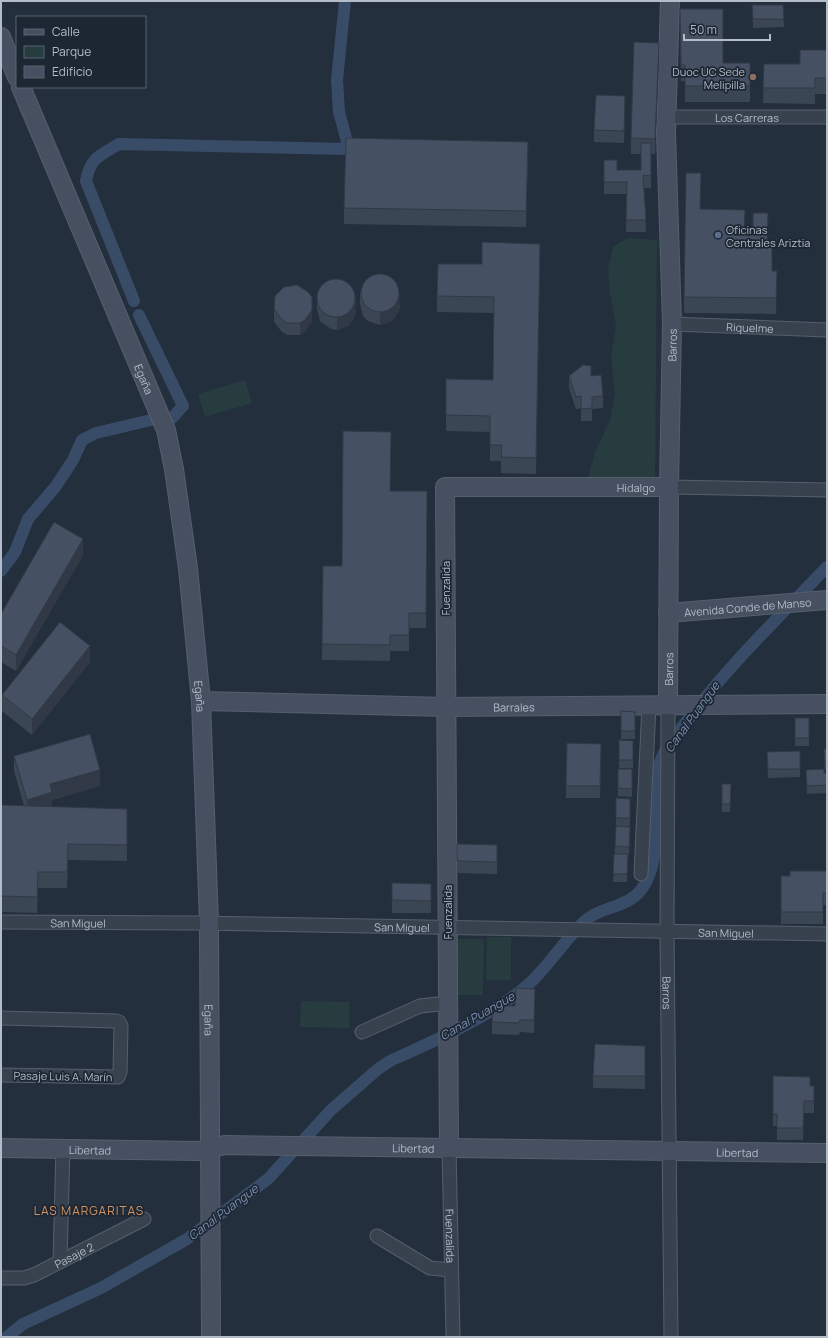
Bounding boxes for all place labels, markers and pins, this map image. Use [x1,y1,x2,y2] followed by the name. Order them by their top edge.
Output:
[672,64,746,92] place label: Duoc UC Sede Melipilla
[748,72,758,82] marker: Duoc UC Sede Melipilla
[726,222,810,250] place label: Oficinas Centrales Ariztia
[713,230,723,240] marker: Oficinas Centrales Ariztia

